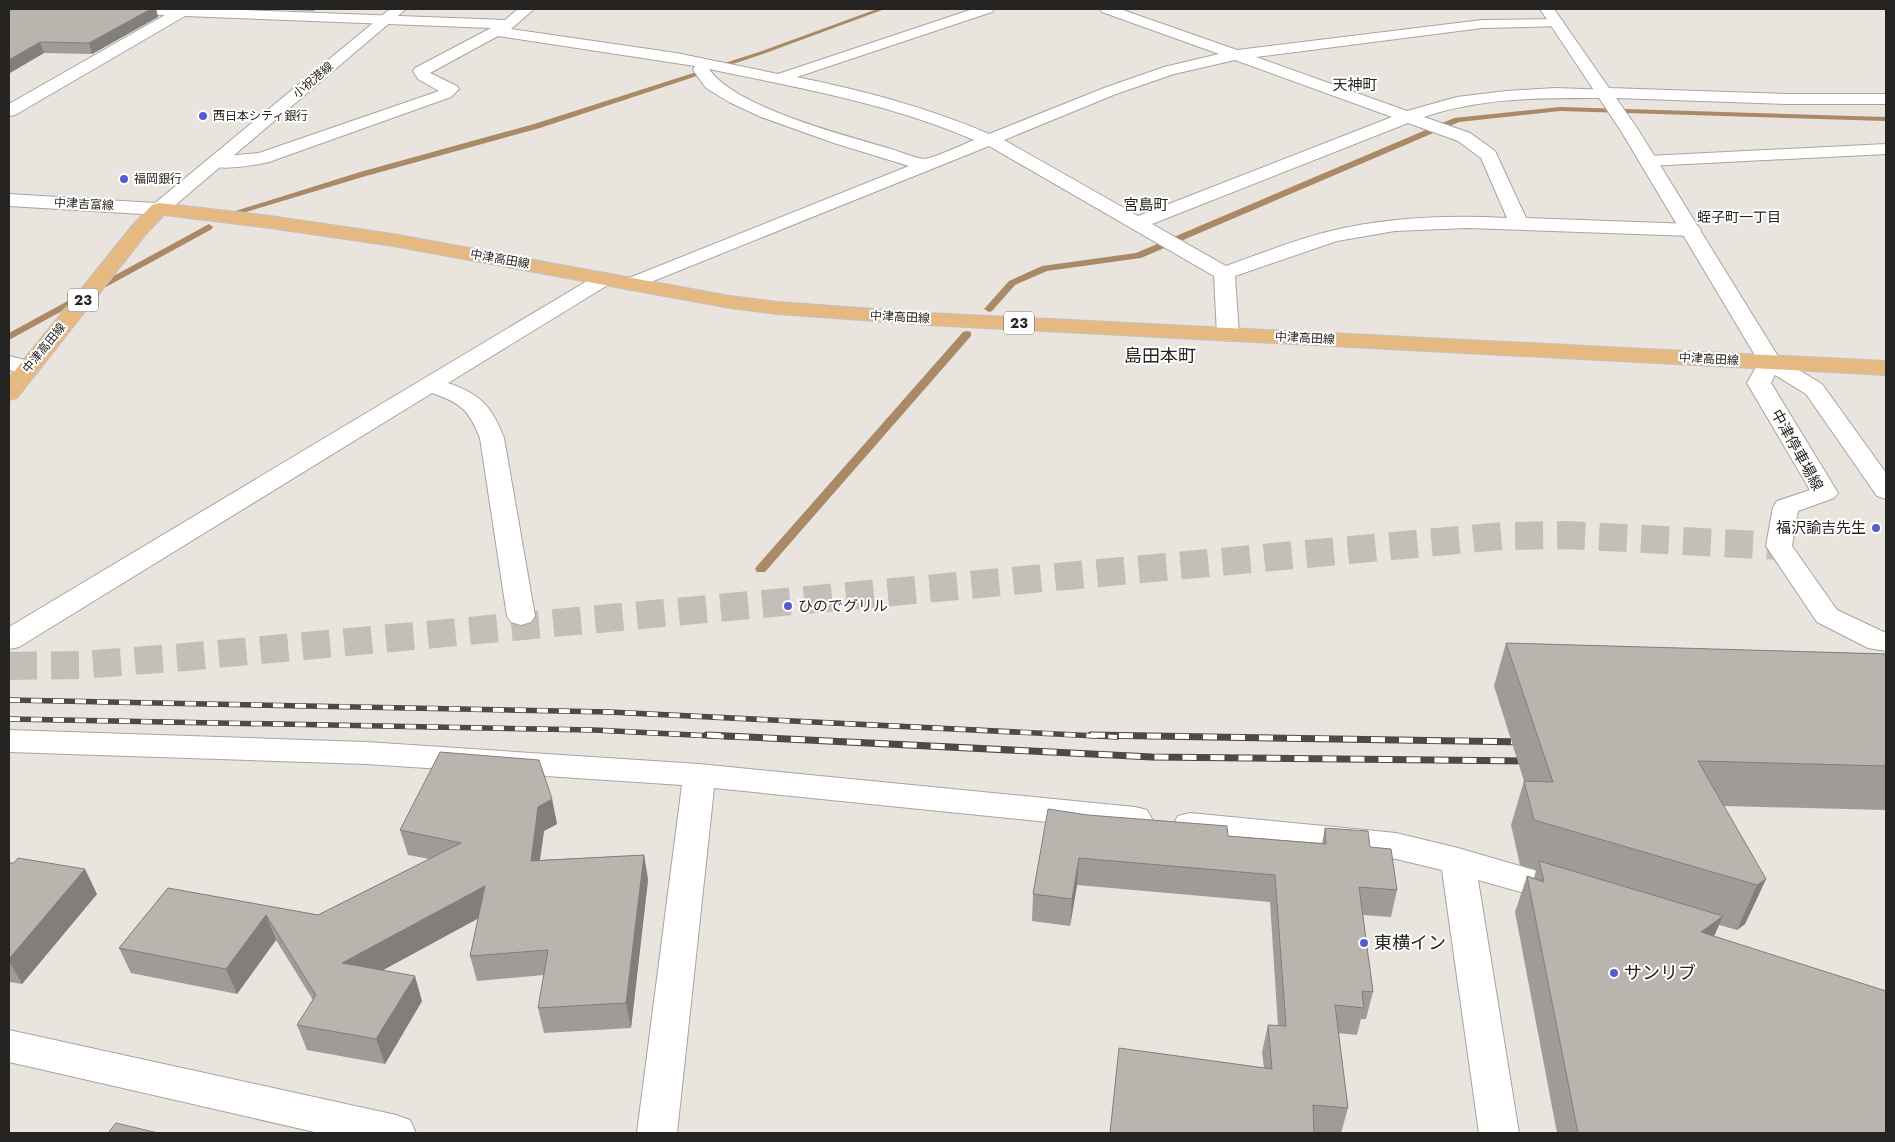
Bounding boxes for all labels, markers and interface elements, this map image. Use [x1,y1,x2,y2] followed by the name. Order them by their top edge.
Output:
[289,58,337,102] street label: 小祝港線
[1332,74,1378,96] district label: 天神町
[213,107,308,125] place label: 西日本シティ銀行
[197,110,209,122] marker: 西日本シティ銀行
[134,170,182,188] place label: 福岡銀行
[118,173,130,185] marker: 福岡銀行
[54,193,114,215] street label: 中津吉富線
[1123,194,1169,216] district label: 宮島町
[1697,207,1781,227] district label: 蛭子町一丁目
[469,245,531,273] street label: 中津高田線
[68,288,98,312] road number: 23
[870,306,930,328] street label: 中津高田線
[1004,312,1034,334] road number: 23
[18,319,70,377] street label: 中津高田線
[1275,327,1335,349] street label: 中津高田線
[1124,343,1196,369] district label: 島田本町
[1679,348,1739,370] street label: 中津高田線
[1766,405,1828,495] street label: 中津停車場線
[1776,517,1866,539] place label: 福沢諭吉先生
[1870,522,1882,534] marker: 福沢諭吉先生
[798,595,888,617] place label: ひのでグリル
[782,600,794,612] marker: ひのでグリル
[1374,930,1446,956] place label: 東横イン
[1358,937,1370,949] marker: 東横イン
[1624,960,1696,986] place label: サンリブ
[1608,967,1620,979] marker: サンリブ

